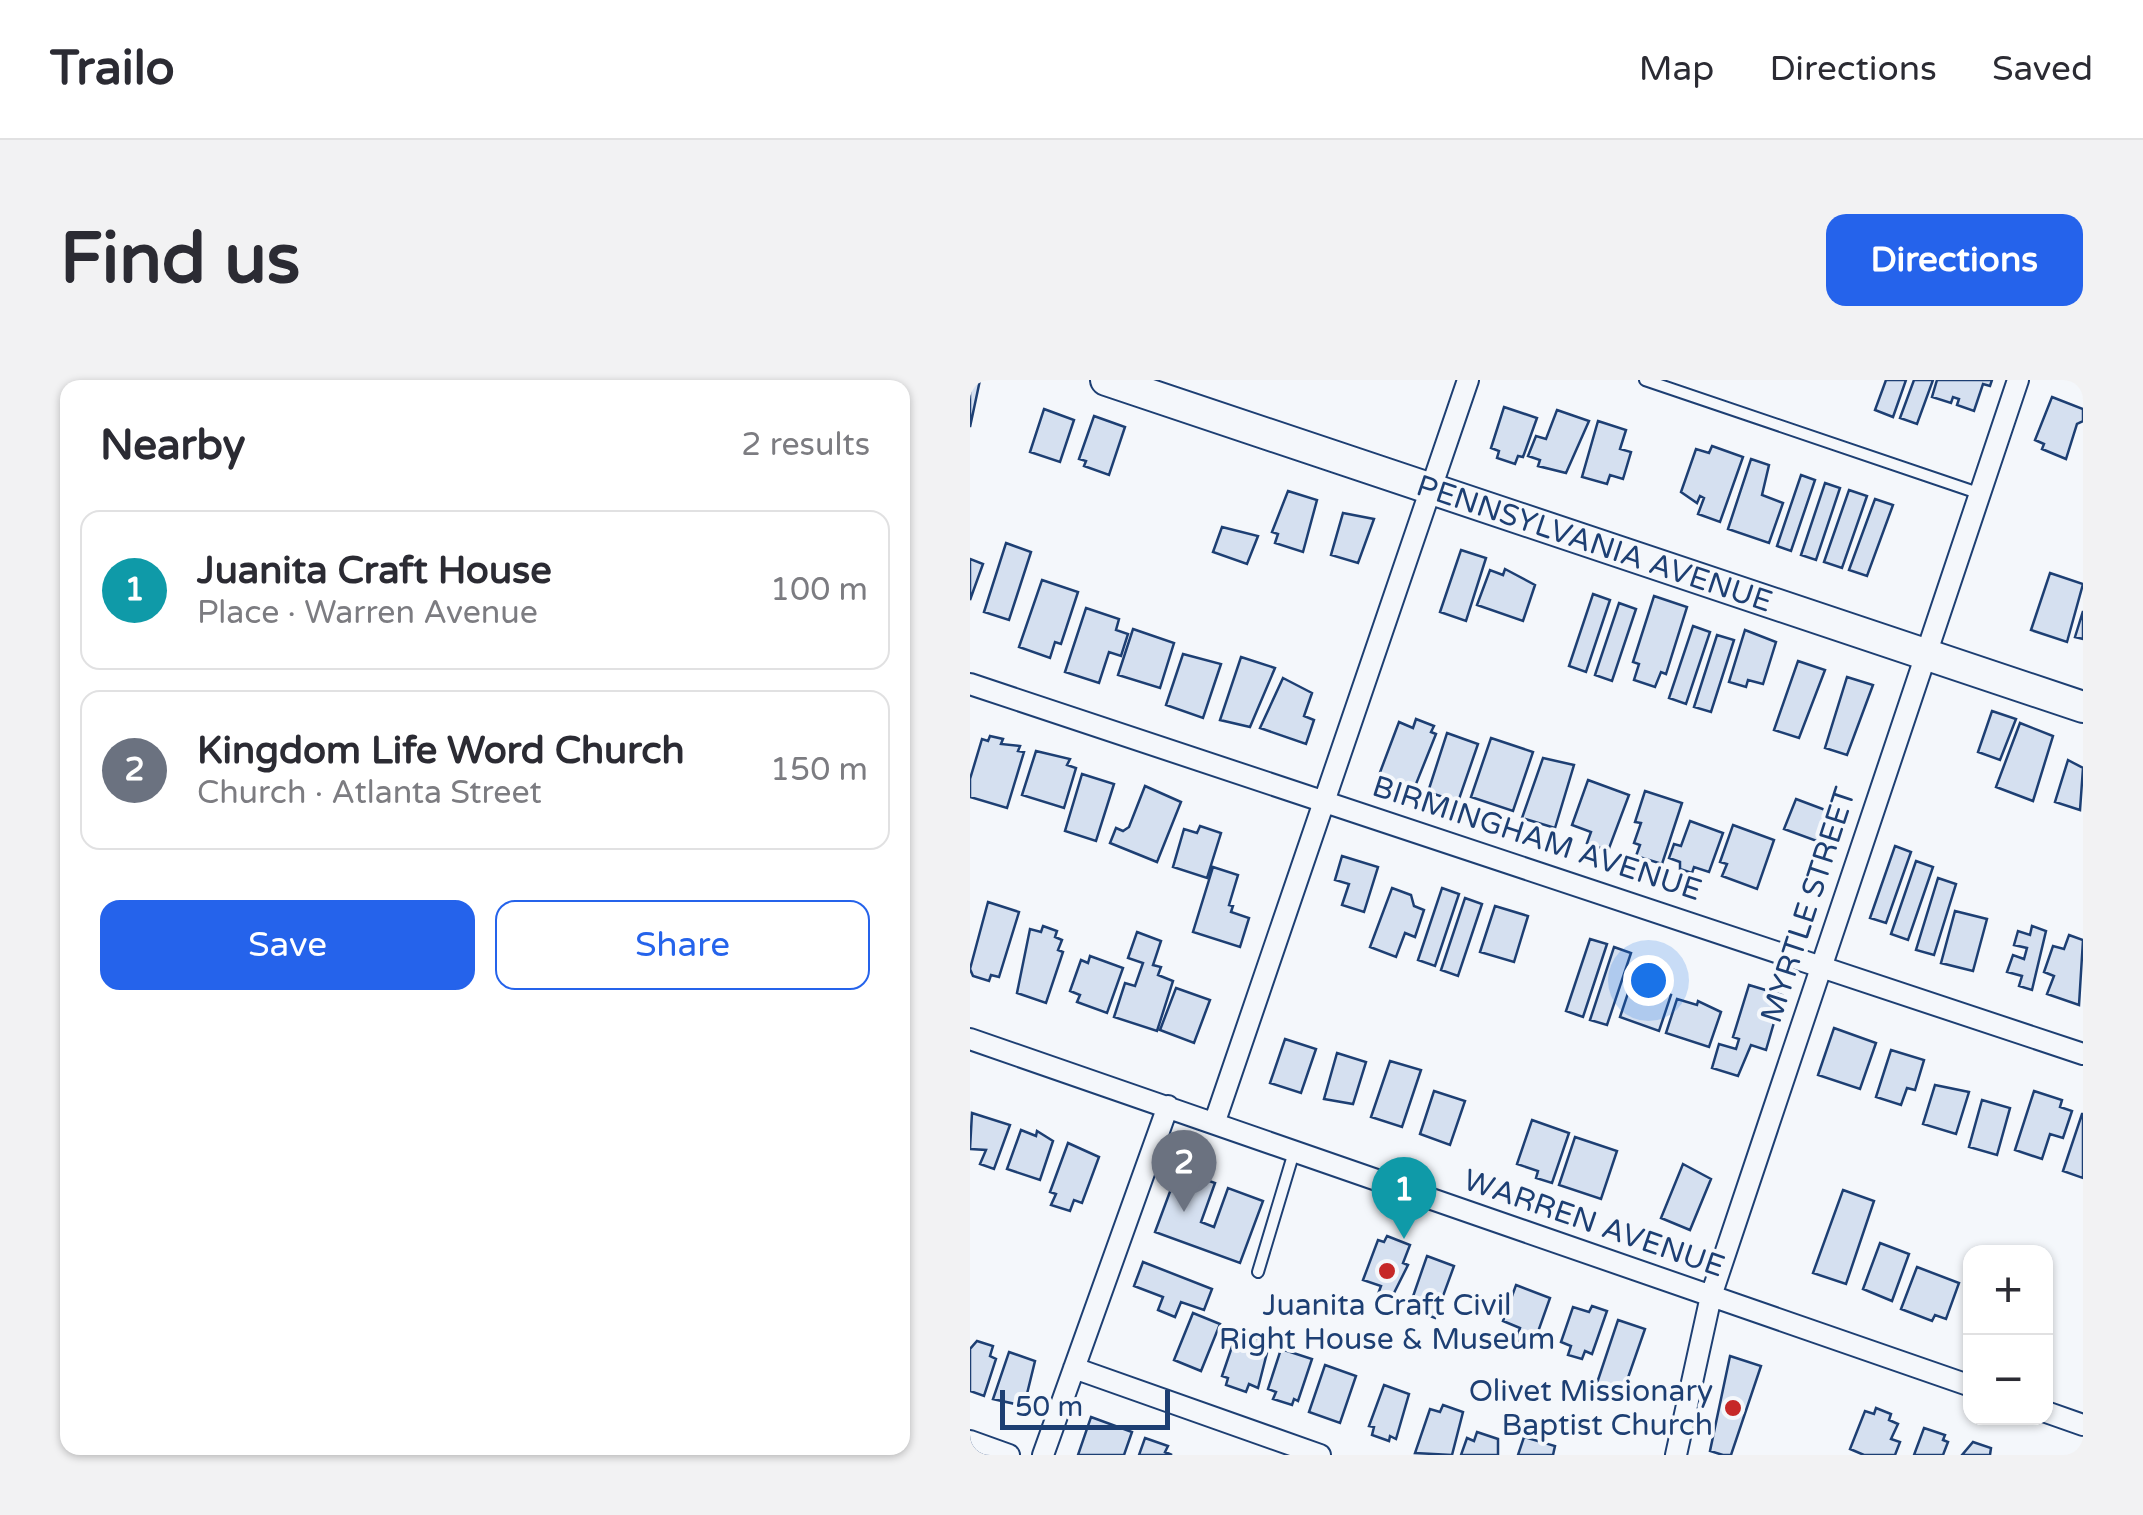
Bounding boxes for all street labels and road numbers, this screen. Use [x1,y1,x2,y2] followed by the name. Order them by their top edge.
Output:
[1412,467,1777,621] street label: PENNSYLVANIA AVENUE
[1368,768,1706,909] street label: BIRMINGHAM AVENUE
[1753,783,1864,1028] street label: MYRTLE STREET
[1459,1161,1729,1285] street label: WARREN AVENUE

